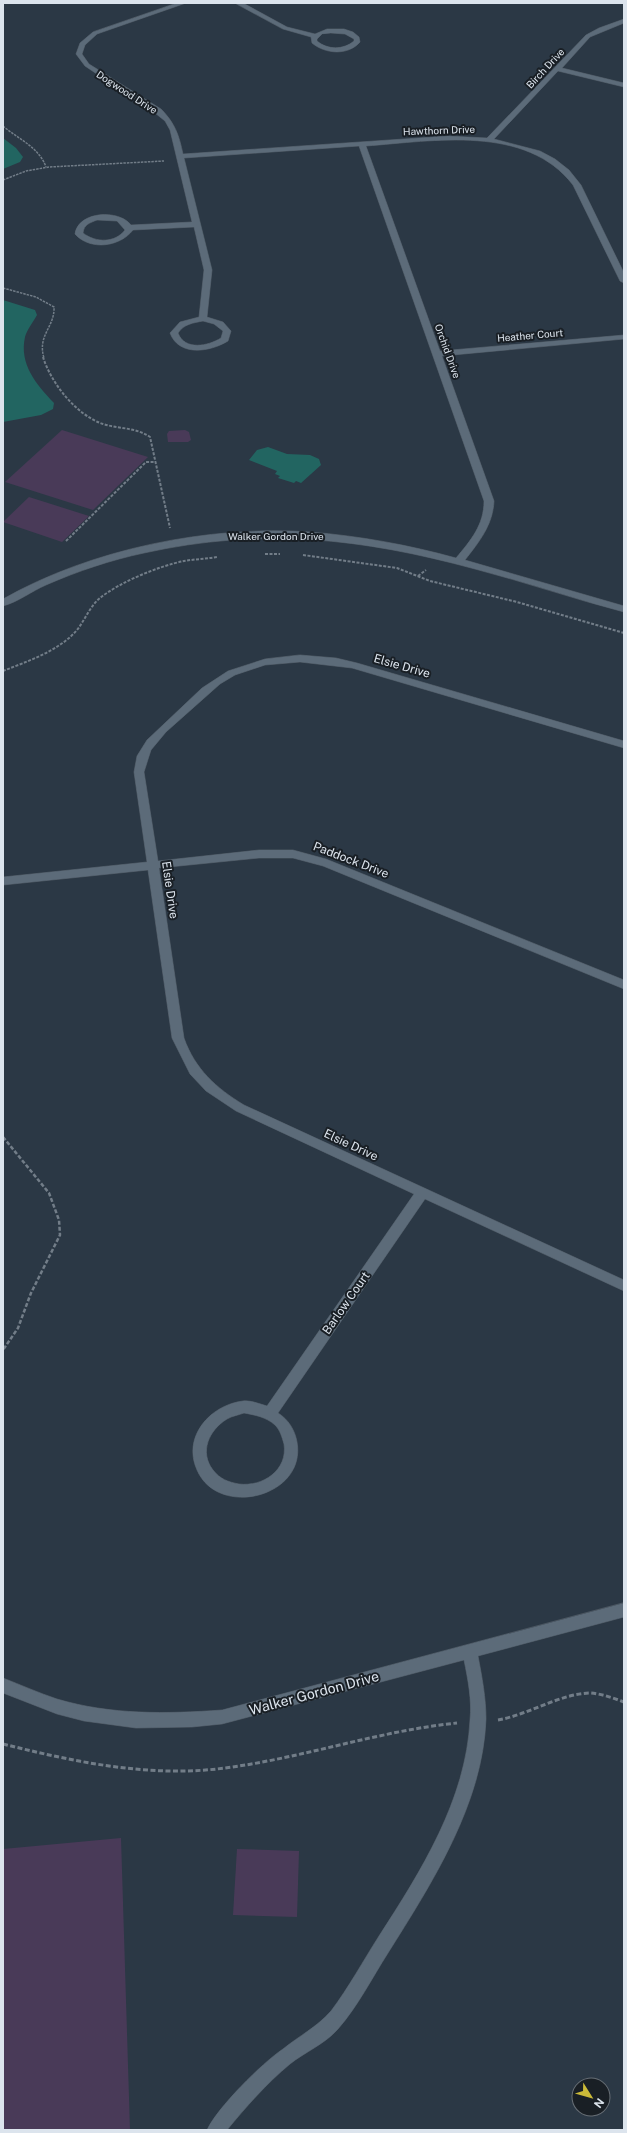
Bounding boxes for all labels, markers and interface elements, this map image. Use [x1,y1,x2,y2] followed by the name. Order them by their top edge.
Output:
[523,45,567,91] street label: Birch Drive
[94,68,160,116] street label: Dogwood Drive
[403,123,476,137] street label: Hawthorn Drive
[433,322,464,380] street label: Orchid Drive
[497,326,564,344] street label: Heather Court
[228,530,324,542] street label: Walker Gordon Drive
[372,651,432,681] street label: Elsie Drive
[311,839,391,881] street label: Paddock Drive
[159,860,181,920] street label: Elsie Drive
[322,1126,380,1164] street label: Elsie Drive
[319,1269,373,1337] street label: Barlow Court
[247,1668,381,1718] street label: Walker Gordon Drive
[571,2077,611,2117] north arrow
[592,2096,606,2110] text: N

